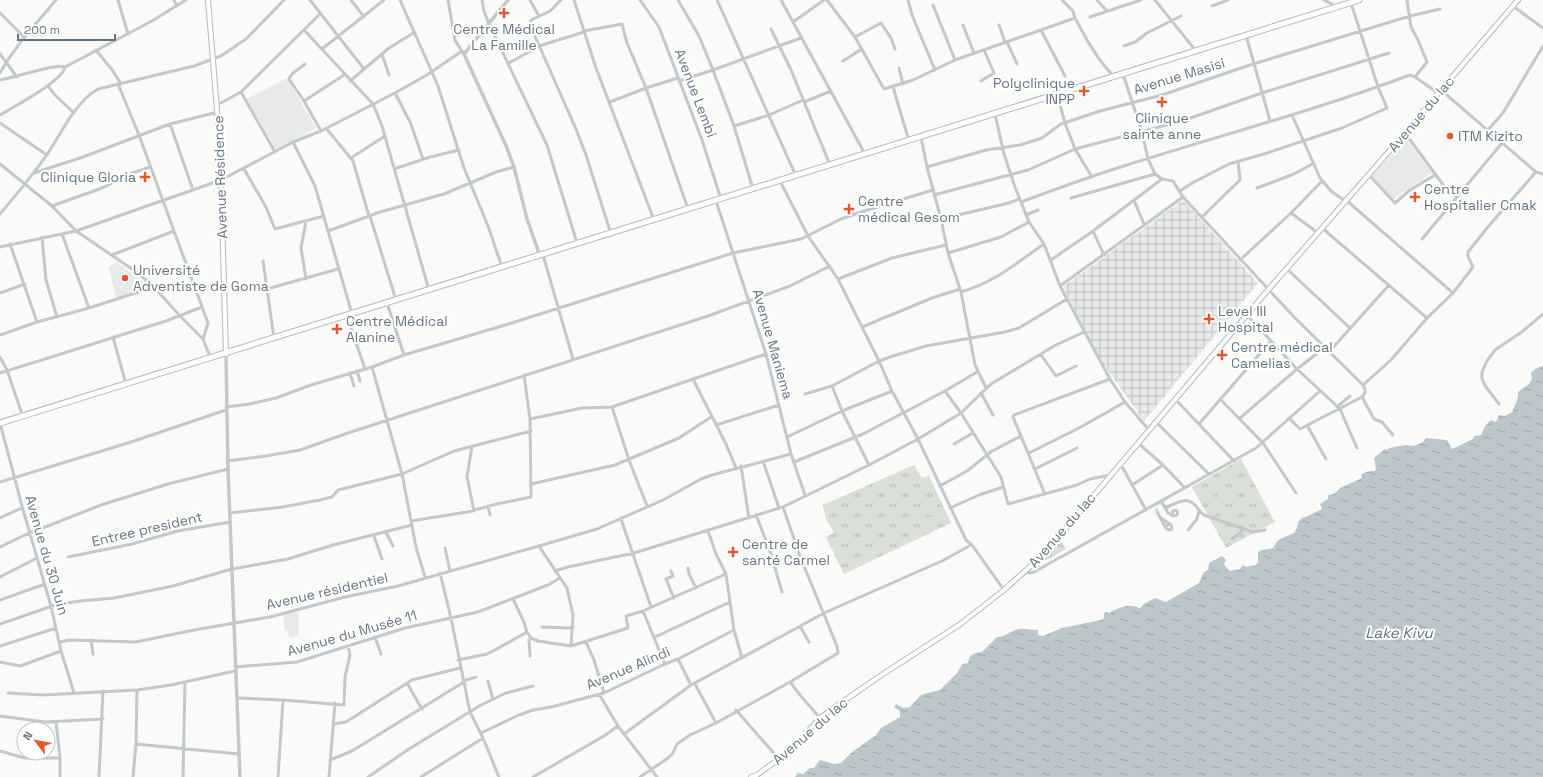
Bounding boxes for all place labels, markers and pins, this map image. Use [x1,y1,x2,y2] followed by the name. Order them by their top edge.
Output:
[498,7,510,19] marker: Centre Médical La Famille
[453,20,555,54] place label: Centre Médical La Famille
[993,74,1075,108] place label: Polyclinique INPP
[1078,85,1090,97] marker: Polyclinique INPP
[1156,96,1168,108] marker: Clinique sainte anne
[1123,109,1201,143] place label: Clinique sainte anne
[1458,127,1523,145] place label: ITM Kizito
[1445,131,1455,141] marker: ITM Kizito
[41,168,136,186] place label: Clinique Gloria
[139,171,151,183] marker: Clinique Gloria
[1424,180,1537,214] place label: Centre Hospitalier Cmak
[1409,191,1421,203] marker: Centre Hospitalier Cmak
[858,192,960,226] place label: Centre médical Gesom
[843,203,855,215] marker: Centre médical Gesom
[133,261,269,295] place label: Université Adventiste de Goma
[120,273,130,283] marker: Université Adventiste de Goma
[1218,302,1274,336] place label: Level III Hospital
[346,312,448,346] place label: Centre Médical Alanine
[1203,313,1215,325] marker: Level III Hospital
[331,323,343,335] marker: Centre Médical Alanine
[1231,338,1333,372] place label: Centre médical Camelias
[1216,349,1228,361] marker: Centre médical Camelias
[742,535,830,569] place label: Centre de santé Carmel
[727,546,739,558] marker: Centre de santé Carmel

